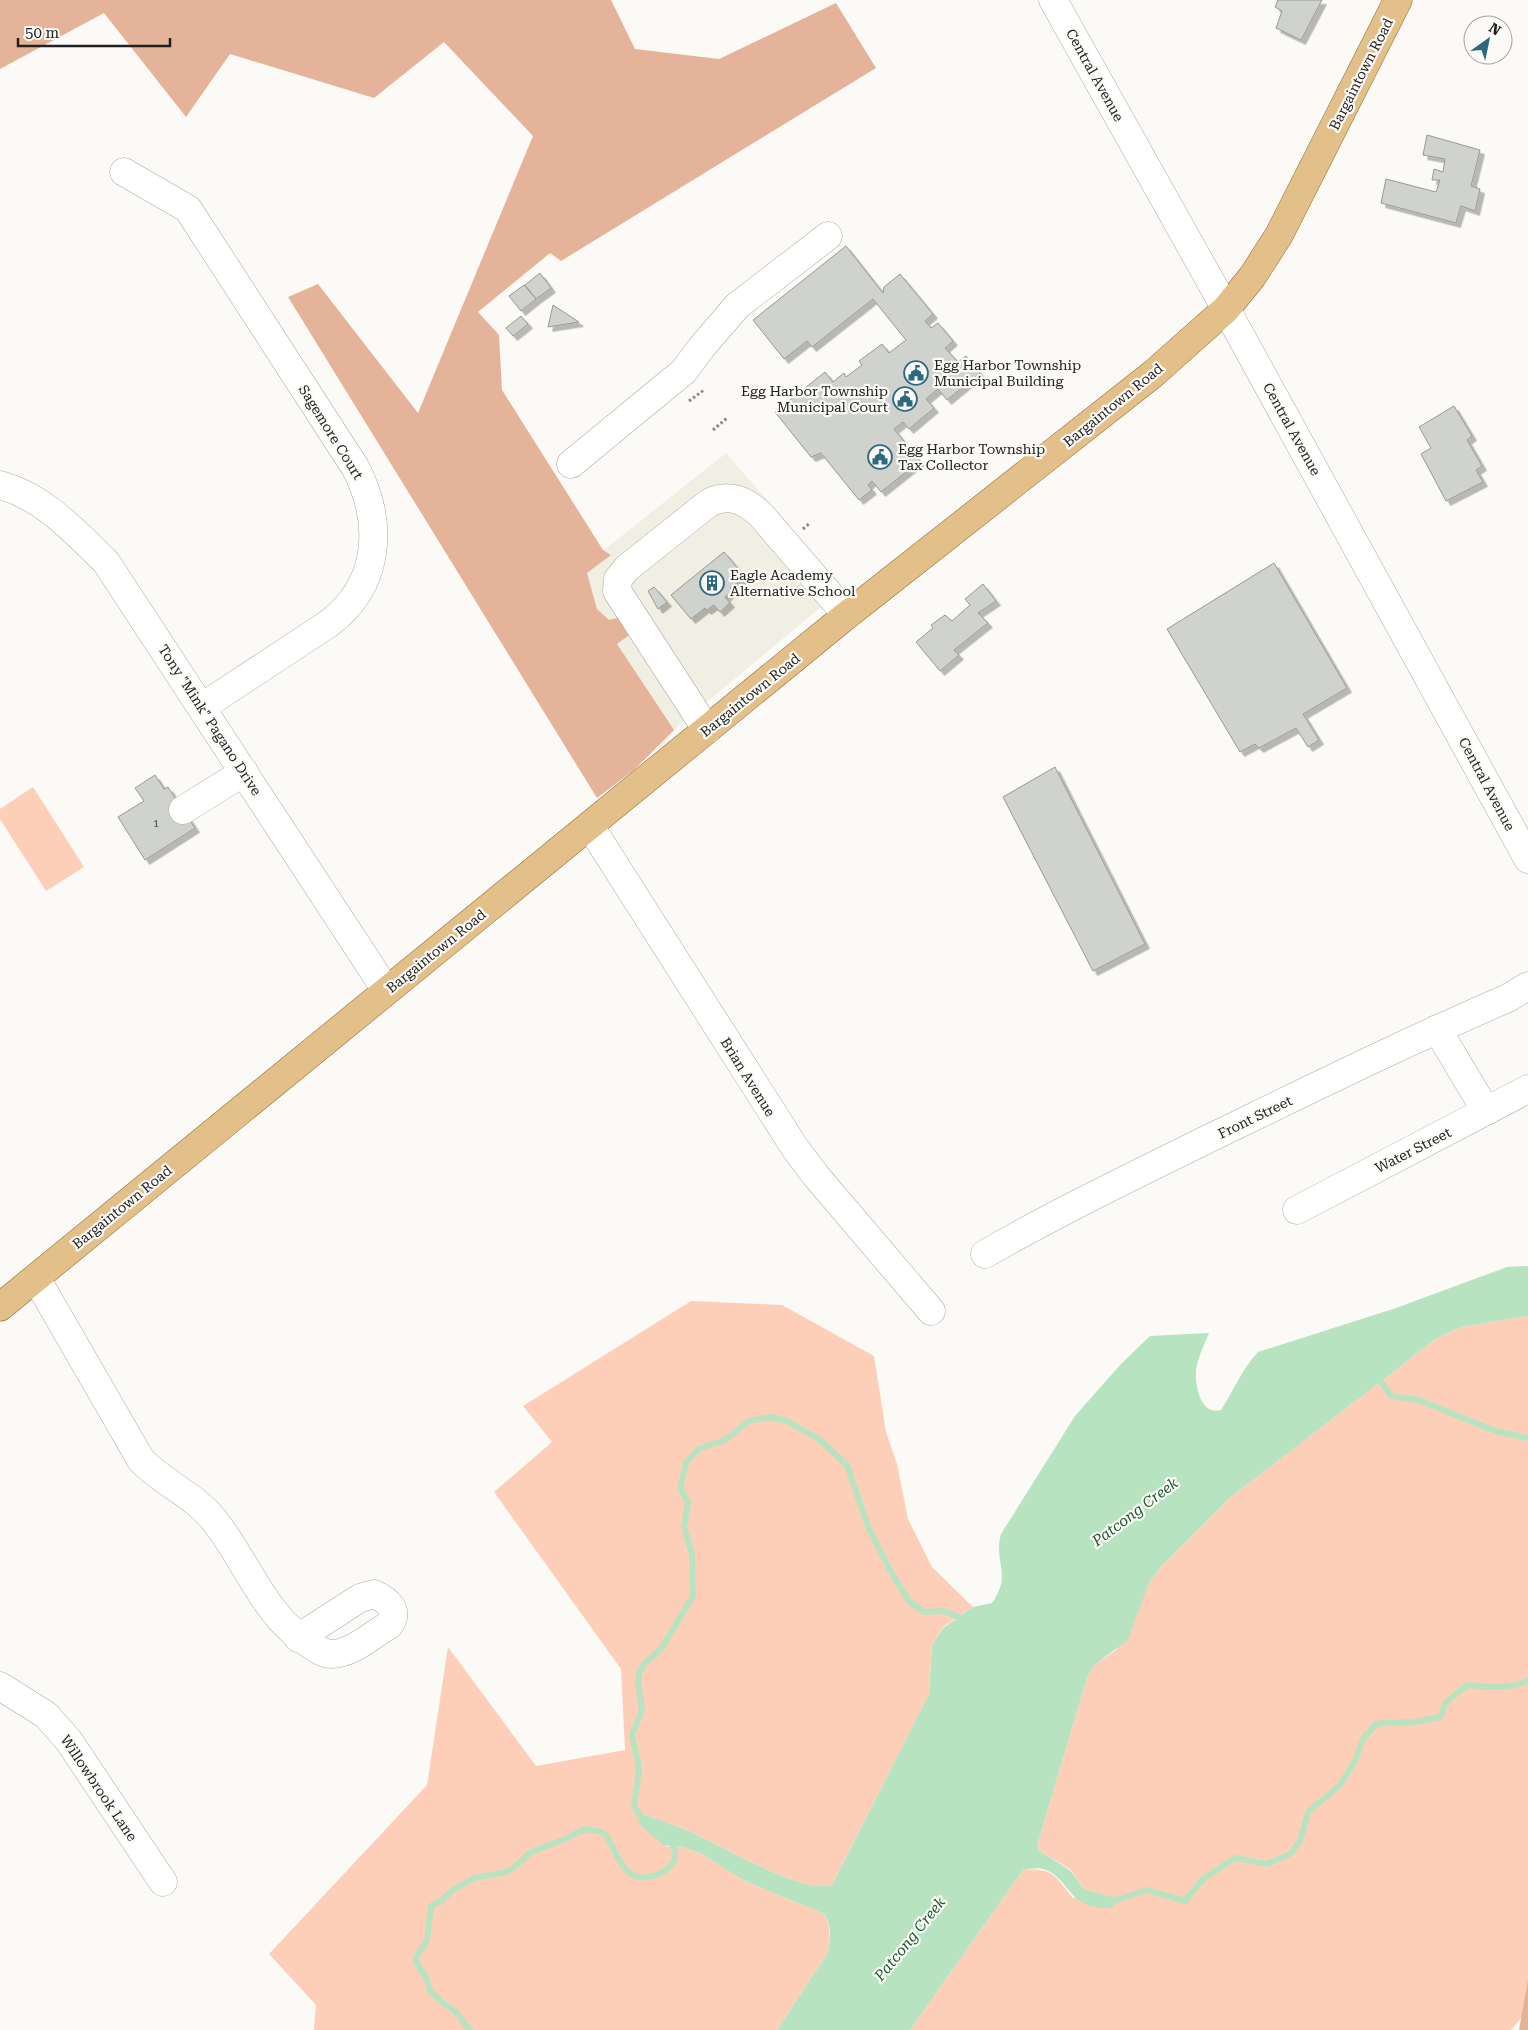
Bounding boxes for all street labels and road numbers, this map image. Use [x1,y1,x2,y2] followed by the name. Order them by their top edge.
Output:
[1326,15,1396,133] street label: Bargaintown Road
[1063,26,1127,124] street label: Central Avenue
[1060,360,1166,450] street label: Bargaintown Road
[1260,380,1324,478] street label: Central Avenue
[295,382,367,482] street label: Sagemore Court
[155,642,265,799] street label: Tony "Mink" Pagano Drive
[697,650,803,740] street label: Bargaintown Road
[1456,735,1518,834] street label: Central Avenue
[383,906,489,996] street label: Bargaintown Road
[717,1035,779,1120] street label: Brian Avenue
[1215,1092,1295,1142] street label: Front Street
[1372,1124,1454,1176] street label: Water Street
[69,1162,175,1252] street label: Bargaintown Road
[58,1732,141,1844] street label: Willowbrook Lane

